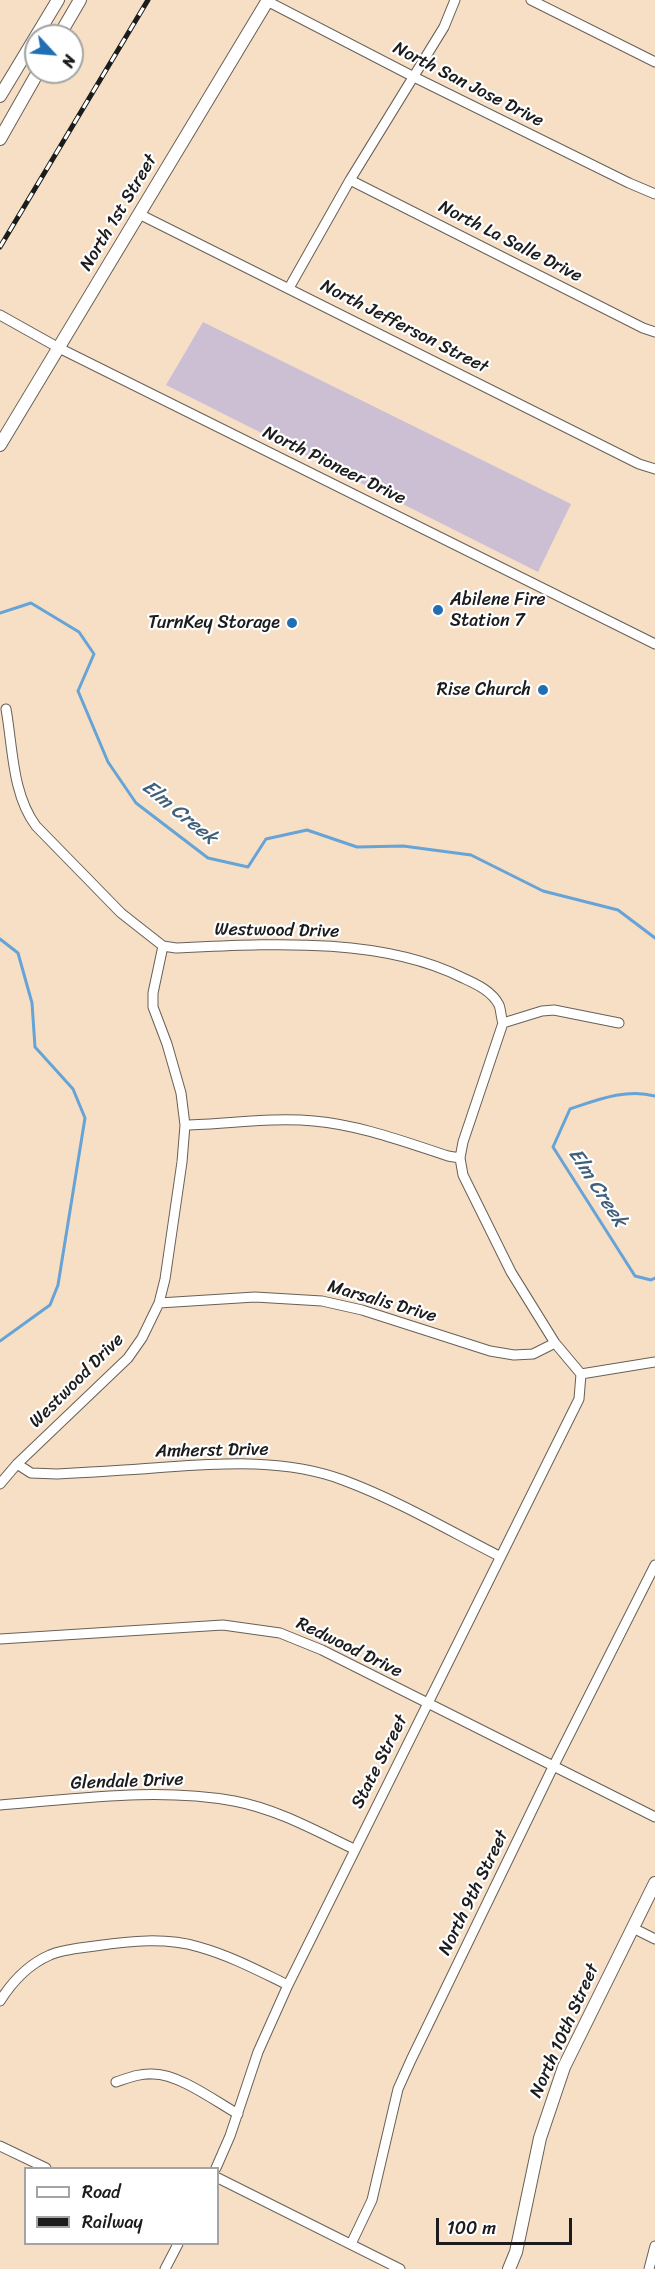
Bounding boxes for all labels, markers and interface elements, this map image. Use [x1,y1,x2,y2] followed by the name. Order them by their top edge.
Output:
[24,24,84,84] north arrow
[389,38,547,132] street label: North San Jose Drive
[53,50,84,73] text: N
[76,151,162,275] street label: North 1st Street
[435,196,585,288] street label: North La Salle Drive
[317,275,491,379] street label: North Jefferson Street
[259,422,409,510] street label: North Pioneer Drive
[450,589,546,632] place label: Abilene Fire Station 7
[431,603,445,617] marker: Abilene Fire Station 7
[148,612,280,634] place label: TurnKey Storage
[285,616,299,630] marker: TurnKey Storage
[437,679,531,701] place label: Rise Church
[536,683,550,697] marker: Rise Church
[137,776,221,850] water label: Elm Creek
[214,919,340,943] street label: Westwood Drive
[563,1144,631,1232] water label: Elm Creek
[325,1276,439,1328] street label: Marsalis Drive
[25,1329,129,1433] street label: Westwood Drive
[155,1439,269,1463] street label: Amherst Drive
[293,1613,405,1683] street label: Redwood Drive
[347,1712,413,1812] street label: State Street
[70,1769,184,1795] street label: Glendale Drive
[434,1827,514,1959] street label: North 9th Street
[526,1961,604,2101] street label: North 10th Street
[24,2167,219,2245] legend
[82,2176,121,2208] text: Road
[82,2206,143,2238] text: Railway
[439,2206,576,2244] scale bar
[447,2212,496,2244] text: 100 m

